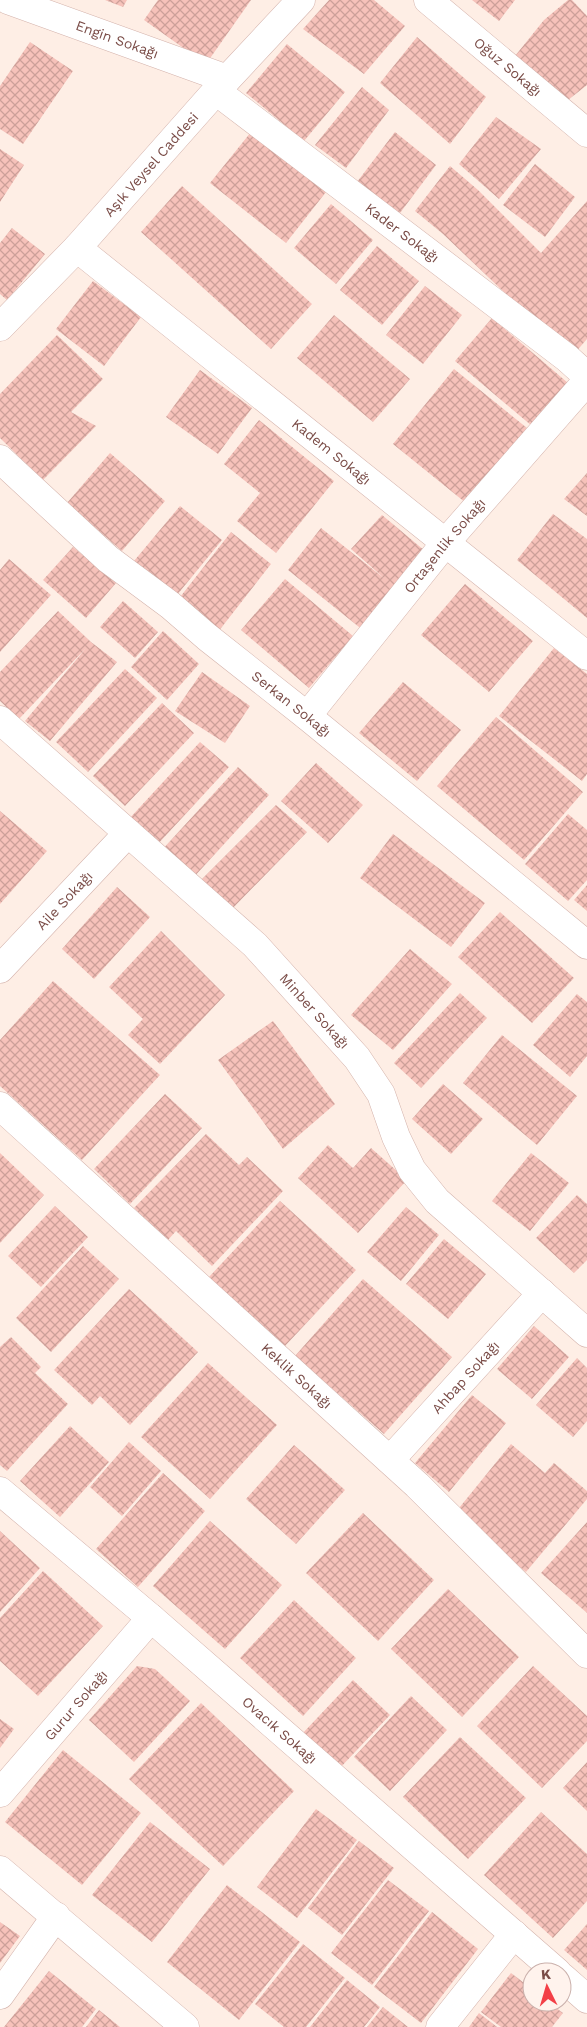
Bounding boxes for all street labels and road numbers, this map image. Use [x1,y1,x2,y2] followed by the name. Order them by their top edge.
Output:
[74,17,161,62] street label: Engin Sokağı
[471,34,545,100] street label: Oğuz Sokağı
[101,109,201,220] street label: Aşık Veysel Caddesi
[362,200,442,266] street label: Kader Sokağı
[289,415,374,488] street label: Kadem Sokağı
[400,495,489,596] street label: Ortaşenlik Sokağı
[249,668,334,740] street label: Serkan Sokağı
[33,868,96,933] street label: Aile Sokağı
[277,970,353,1052] street label: Minber Sokağı
[428,1338,502,1417] street label: Ahbap Sokağı
[258,1340,335,1412] street label: Keklik Sokağı
[41,1667,110,1744] street label: Gurur Sokağı
[239,1693,320,1767] street label: Ovacık Sokağı

